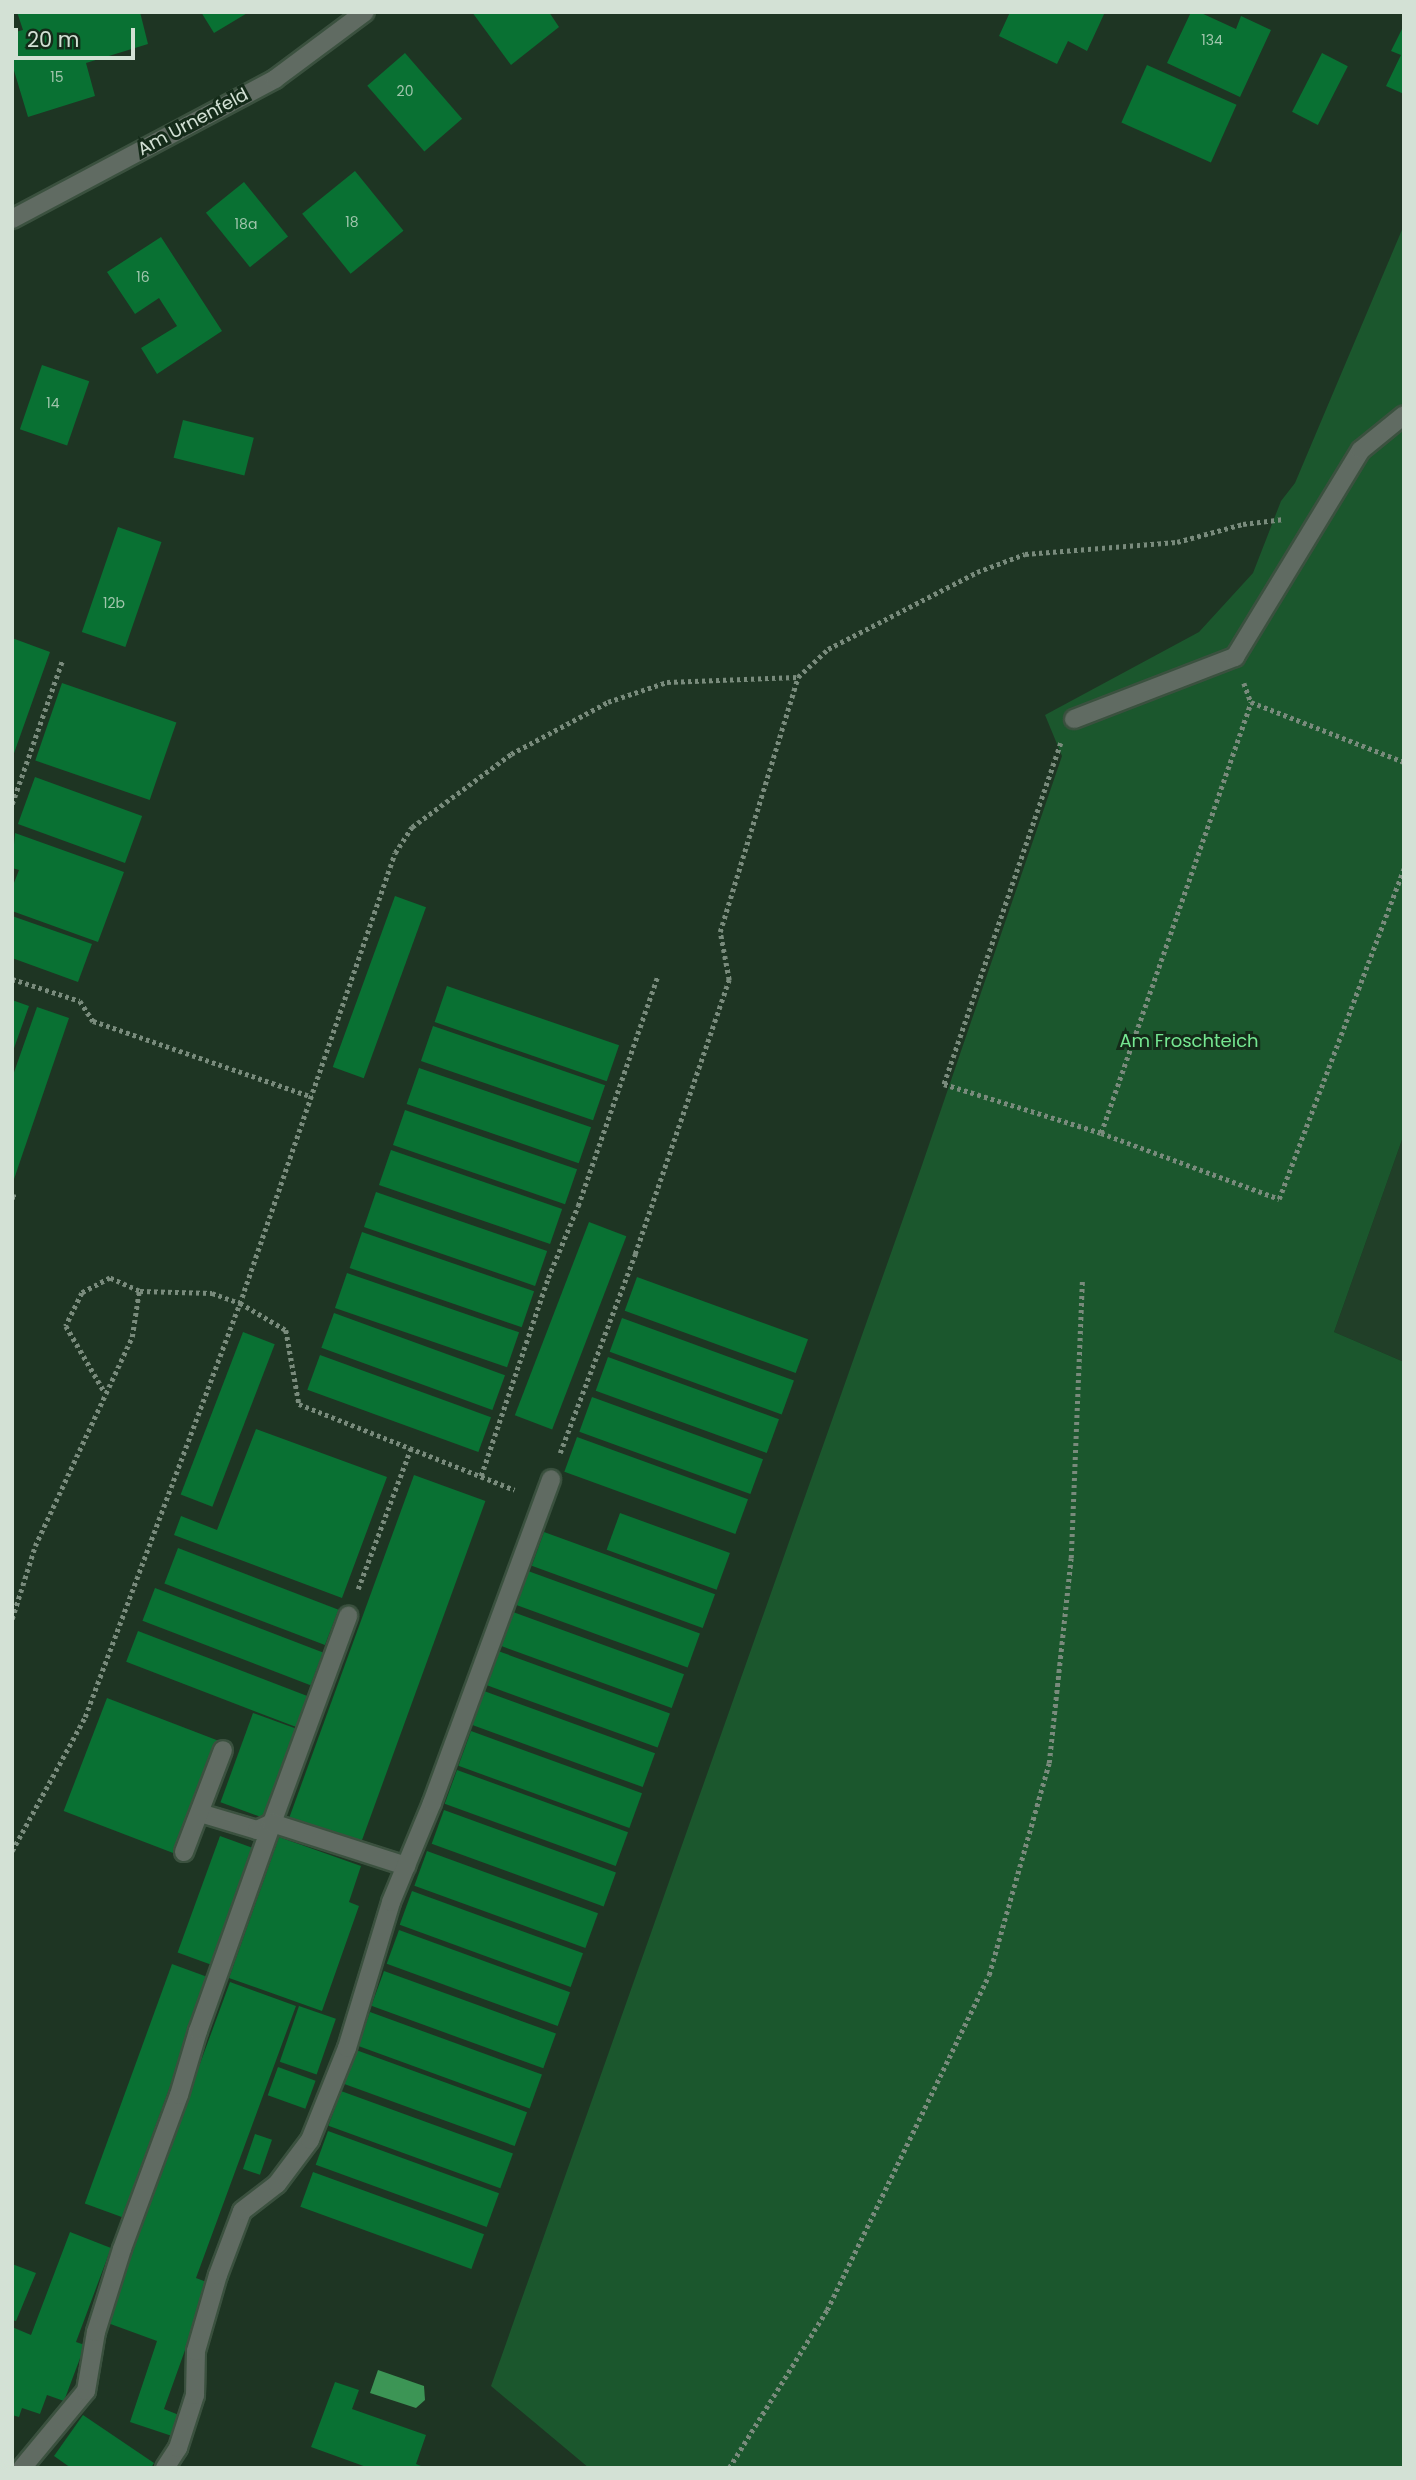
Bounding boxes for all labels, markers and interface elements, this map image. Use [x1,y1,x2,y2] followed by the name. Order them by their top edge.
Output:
[18,14,138,58] scale bar
[27,25,80,54] text: 20 m
[1201,32,1223,48] house number: 134
[50,69,64,85] house number: 15
[397,83,413,99] house number: 20
[134,84,252,160] street label: Am Urnenfeld
[345,214,359,230] house number: 18
[235,216,257,232] house number: 18a
[136,269,150,285] house number: 16
[46,395,60,411] house number: 14
[103,595,125,611] house number: 12b
[1119,1030,1259,1052] park label: Am Froschteich

